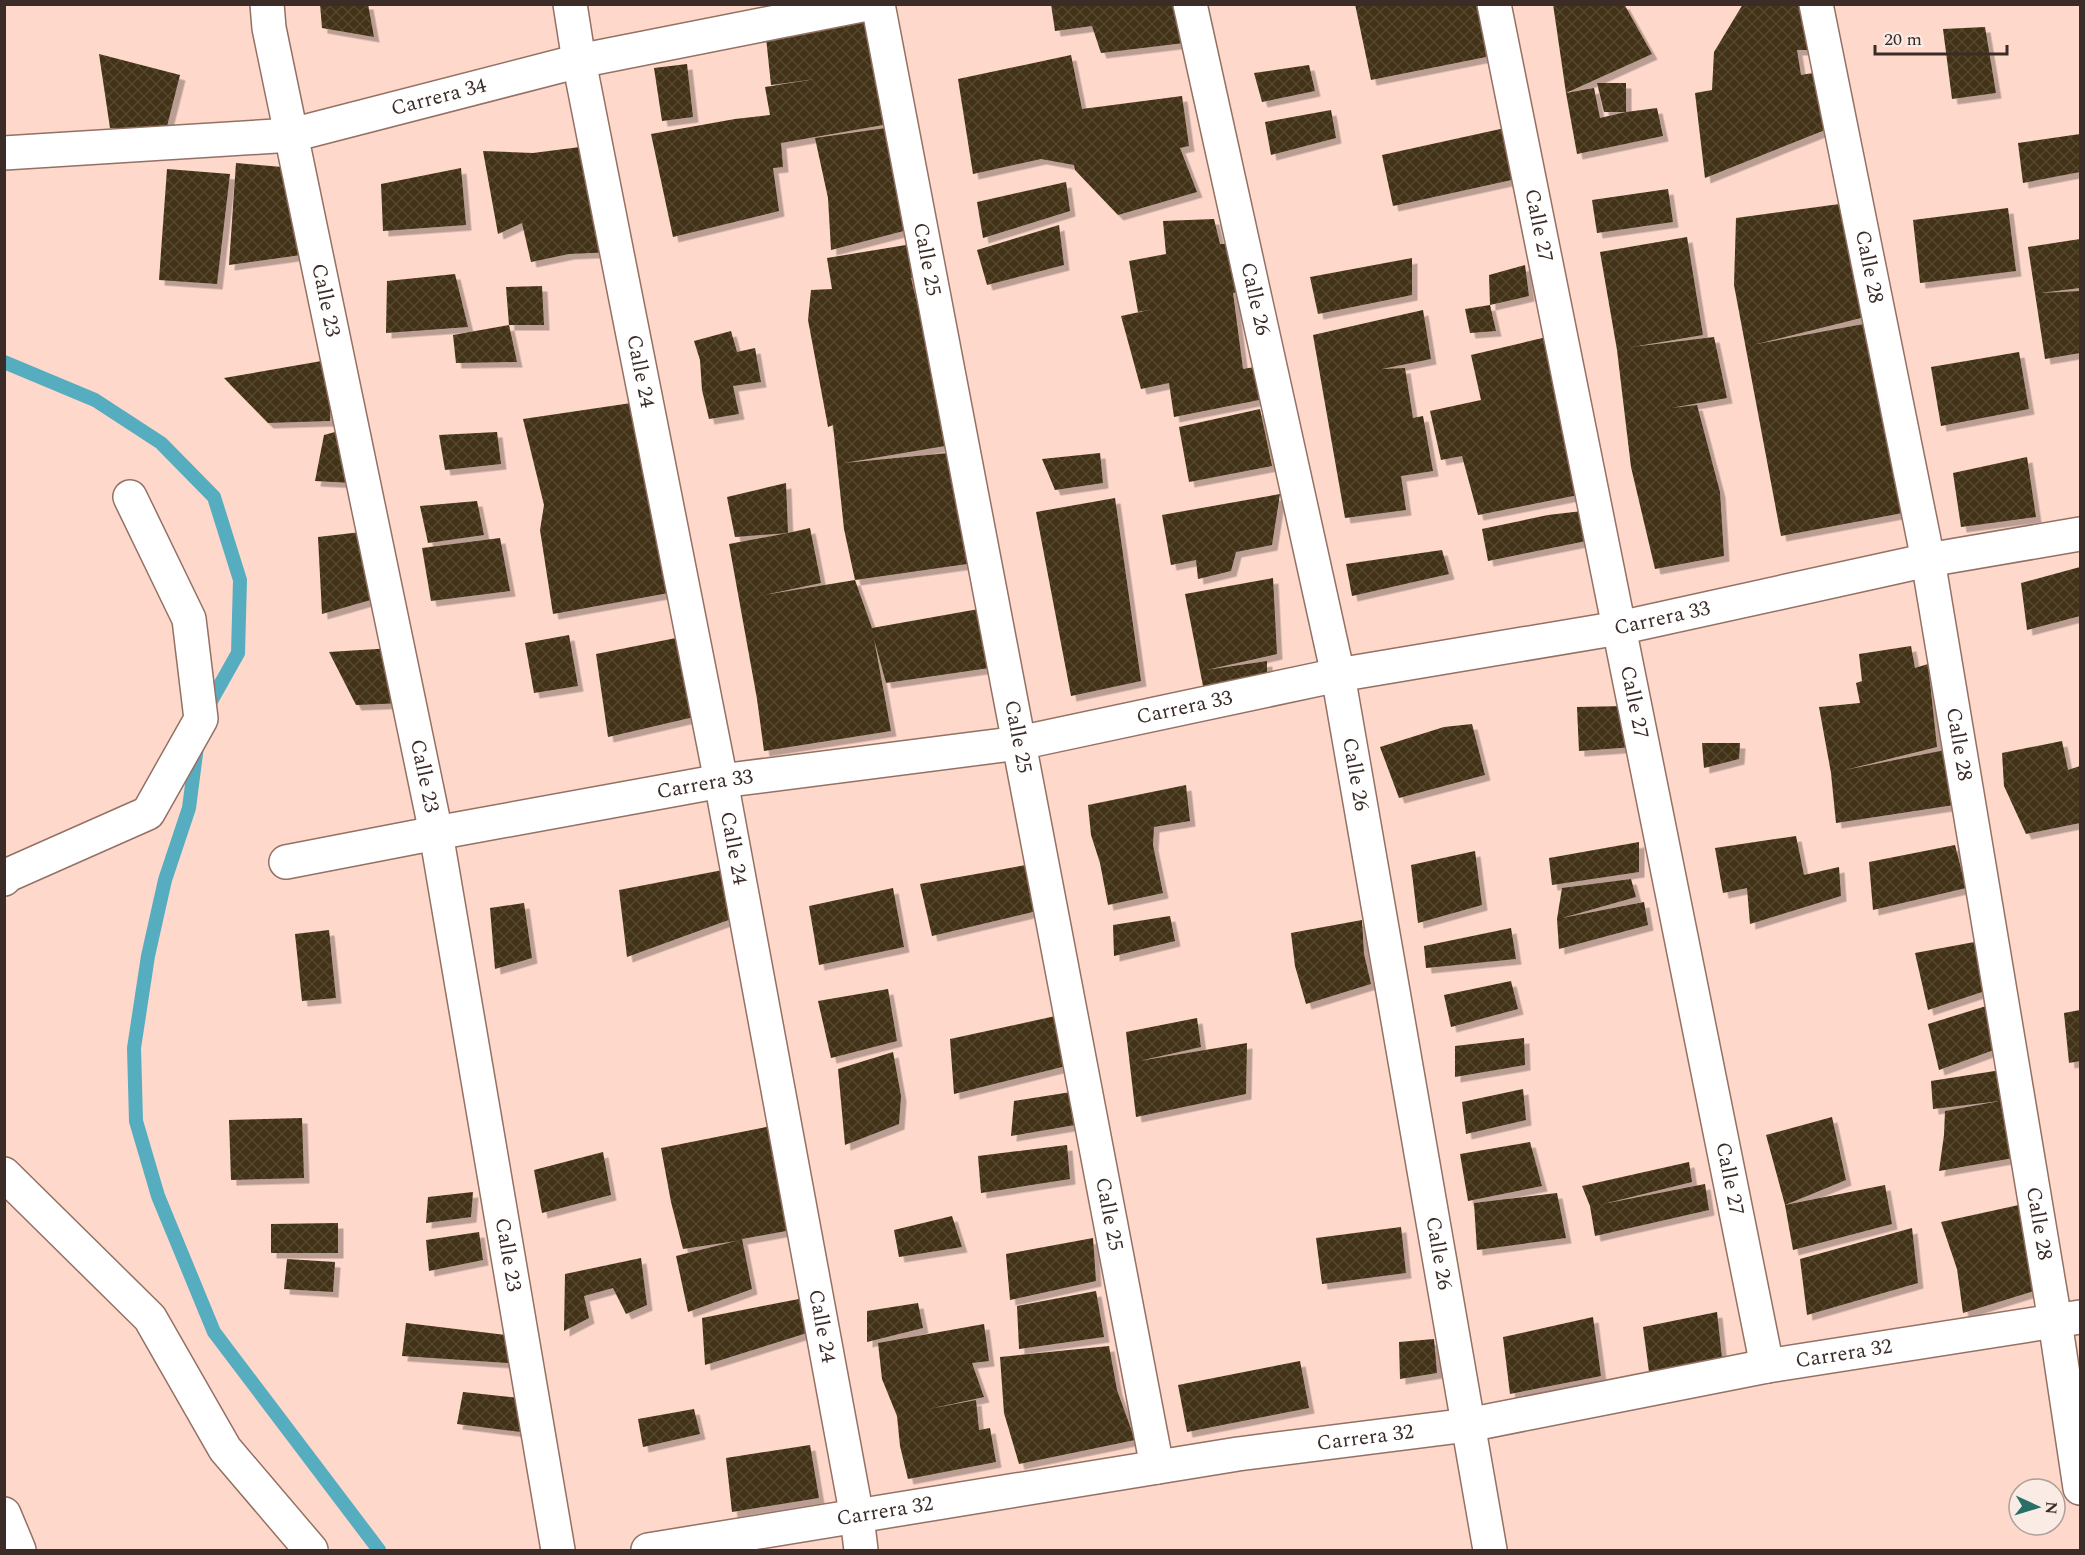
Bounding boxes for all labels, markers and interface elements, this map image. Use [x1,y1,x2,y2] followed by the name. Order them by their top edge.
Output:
[1875,18,2007,56] scale bar
[1884,26,1922,53] text: 20 m
[387,69,490,125] street label: Carrera 34
[1515,186,1561,265] street label: Calle 27
[904,220,949,299] street label: Calle 25
[1846,227,1892,306] street label: Calle 28
[1231,259,1279,339] street label: Calle 26
[302,261,349,340] street label: Calle 23
[617,332,663,411] street label: Calle 24
[1611,592,1714,645] street label: Carrera 33
[1611,663,1657,742] street label: Calle 27
[1133,682,1236,734] street label: Carrera 33
[995,697,1040,776] street label: Calle 25
[1937,705,1981,784] street label: Calle 28
[1333,735,1377,814] street label: Calle 26
[401,736,447,816] street label: Calle 23
[654,761,756,808] street label: Carrera 33
[711,809,756,888] street label: Calle 24
[1706,1139,1752,1218] street label: Calle 27
[1086,1175,1131,1254] street label: Calle 25
[2017,1184,2061,1263] street label: Calle 28
[1416,1214,1461,1293] street label: Calle 26
[486,1215,530,1294] street label: Calle 23
[799,1287,844,1366] street label: Calle 24
[1793,1331,1894,1377] street label: Carrera 32
[1315,1416,1416,1460] street label: Carrera 32
[2007,1477,2067,1537] north arrow
[834,1488,936,1535] street label: Carrera 32
[2039,1501,2063,1515] text: N

